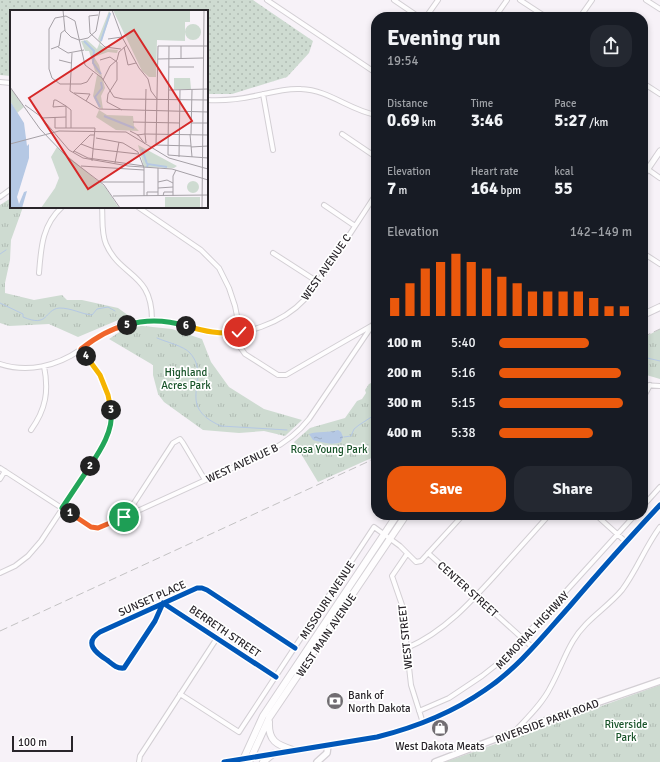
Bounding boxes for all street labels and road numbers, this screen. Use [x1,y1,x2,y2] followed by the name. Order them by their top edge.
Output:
[299,231,354,303] street label: WEST AVENUE C
[204,441,281,486] street label: WEST AVENUE B
[297,559,358,642] street label: MISSOURI AVENUE
[435,559,501,620] street label: CENTER STREET
[116,578,188,619] street label: SUNSET PLACE
[493,588,572,672] street label: MEMORIAL HIGHWAY
[294,591,359,679] street label: WEST MAIN AVENUE
[187,603,263,660] street label: BERRETH STREET
[396,603,415,670] street label: WEST STREET
[494,697,601,746] street label: RIVERSIDE PARK ROAD

